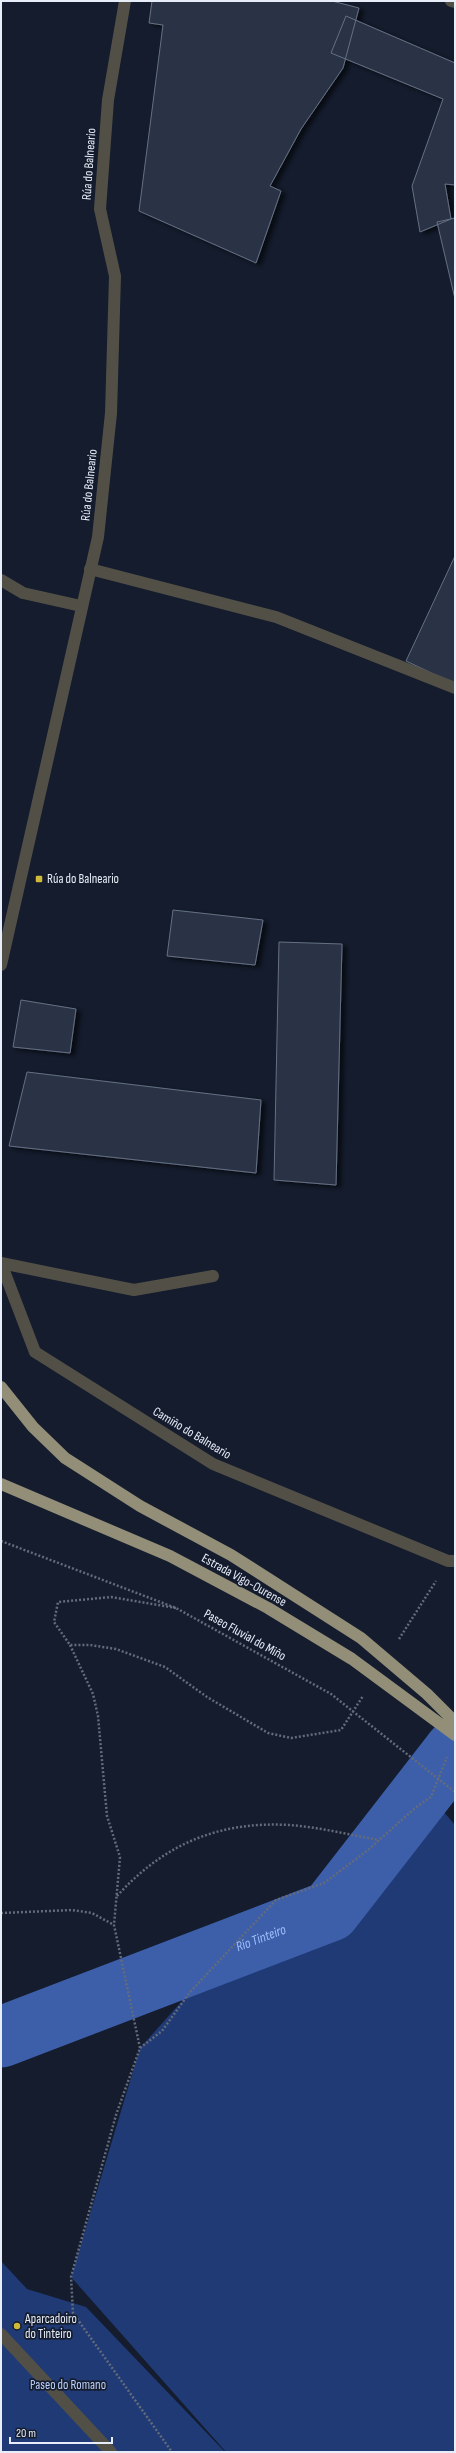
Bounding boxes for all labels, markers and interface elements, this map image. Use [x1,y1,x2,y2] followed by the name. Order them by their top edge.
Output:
[79,128,99,200] street label: Rúa do Balneario
[77,448,101,522] street label: Rúa do Balneario
[47,871,119,887] place label: Rúa do Balneario
[34,874,44,884] marker: Rúa do Balneario
[150,1403,234,1463] street label: Camiño do Balneario
[199,1550,289,1610] street label: Estrada Vigo-Ourense
[201,1606,289,1664] street label: Paseo Fluvial do Miño
[233,1920,288,1955] water label: Río Tinteiro
[24,2311,77,2342] place label: Aparcadoiro do Tinteiro
[12,2321,22,2331] marker: Aparcadoiro do Tinteiro
[30,2377,106,2393] park label: Paseo do Romano
[10,2419,112,2445] scale bar
[16,2426,36,2441] text: 20 m

